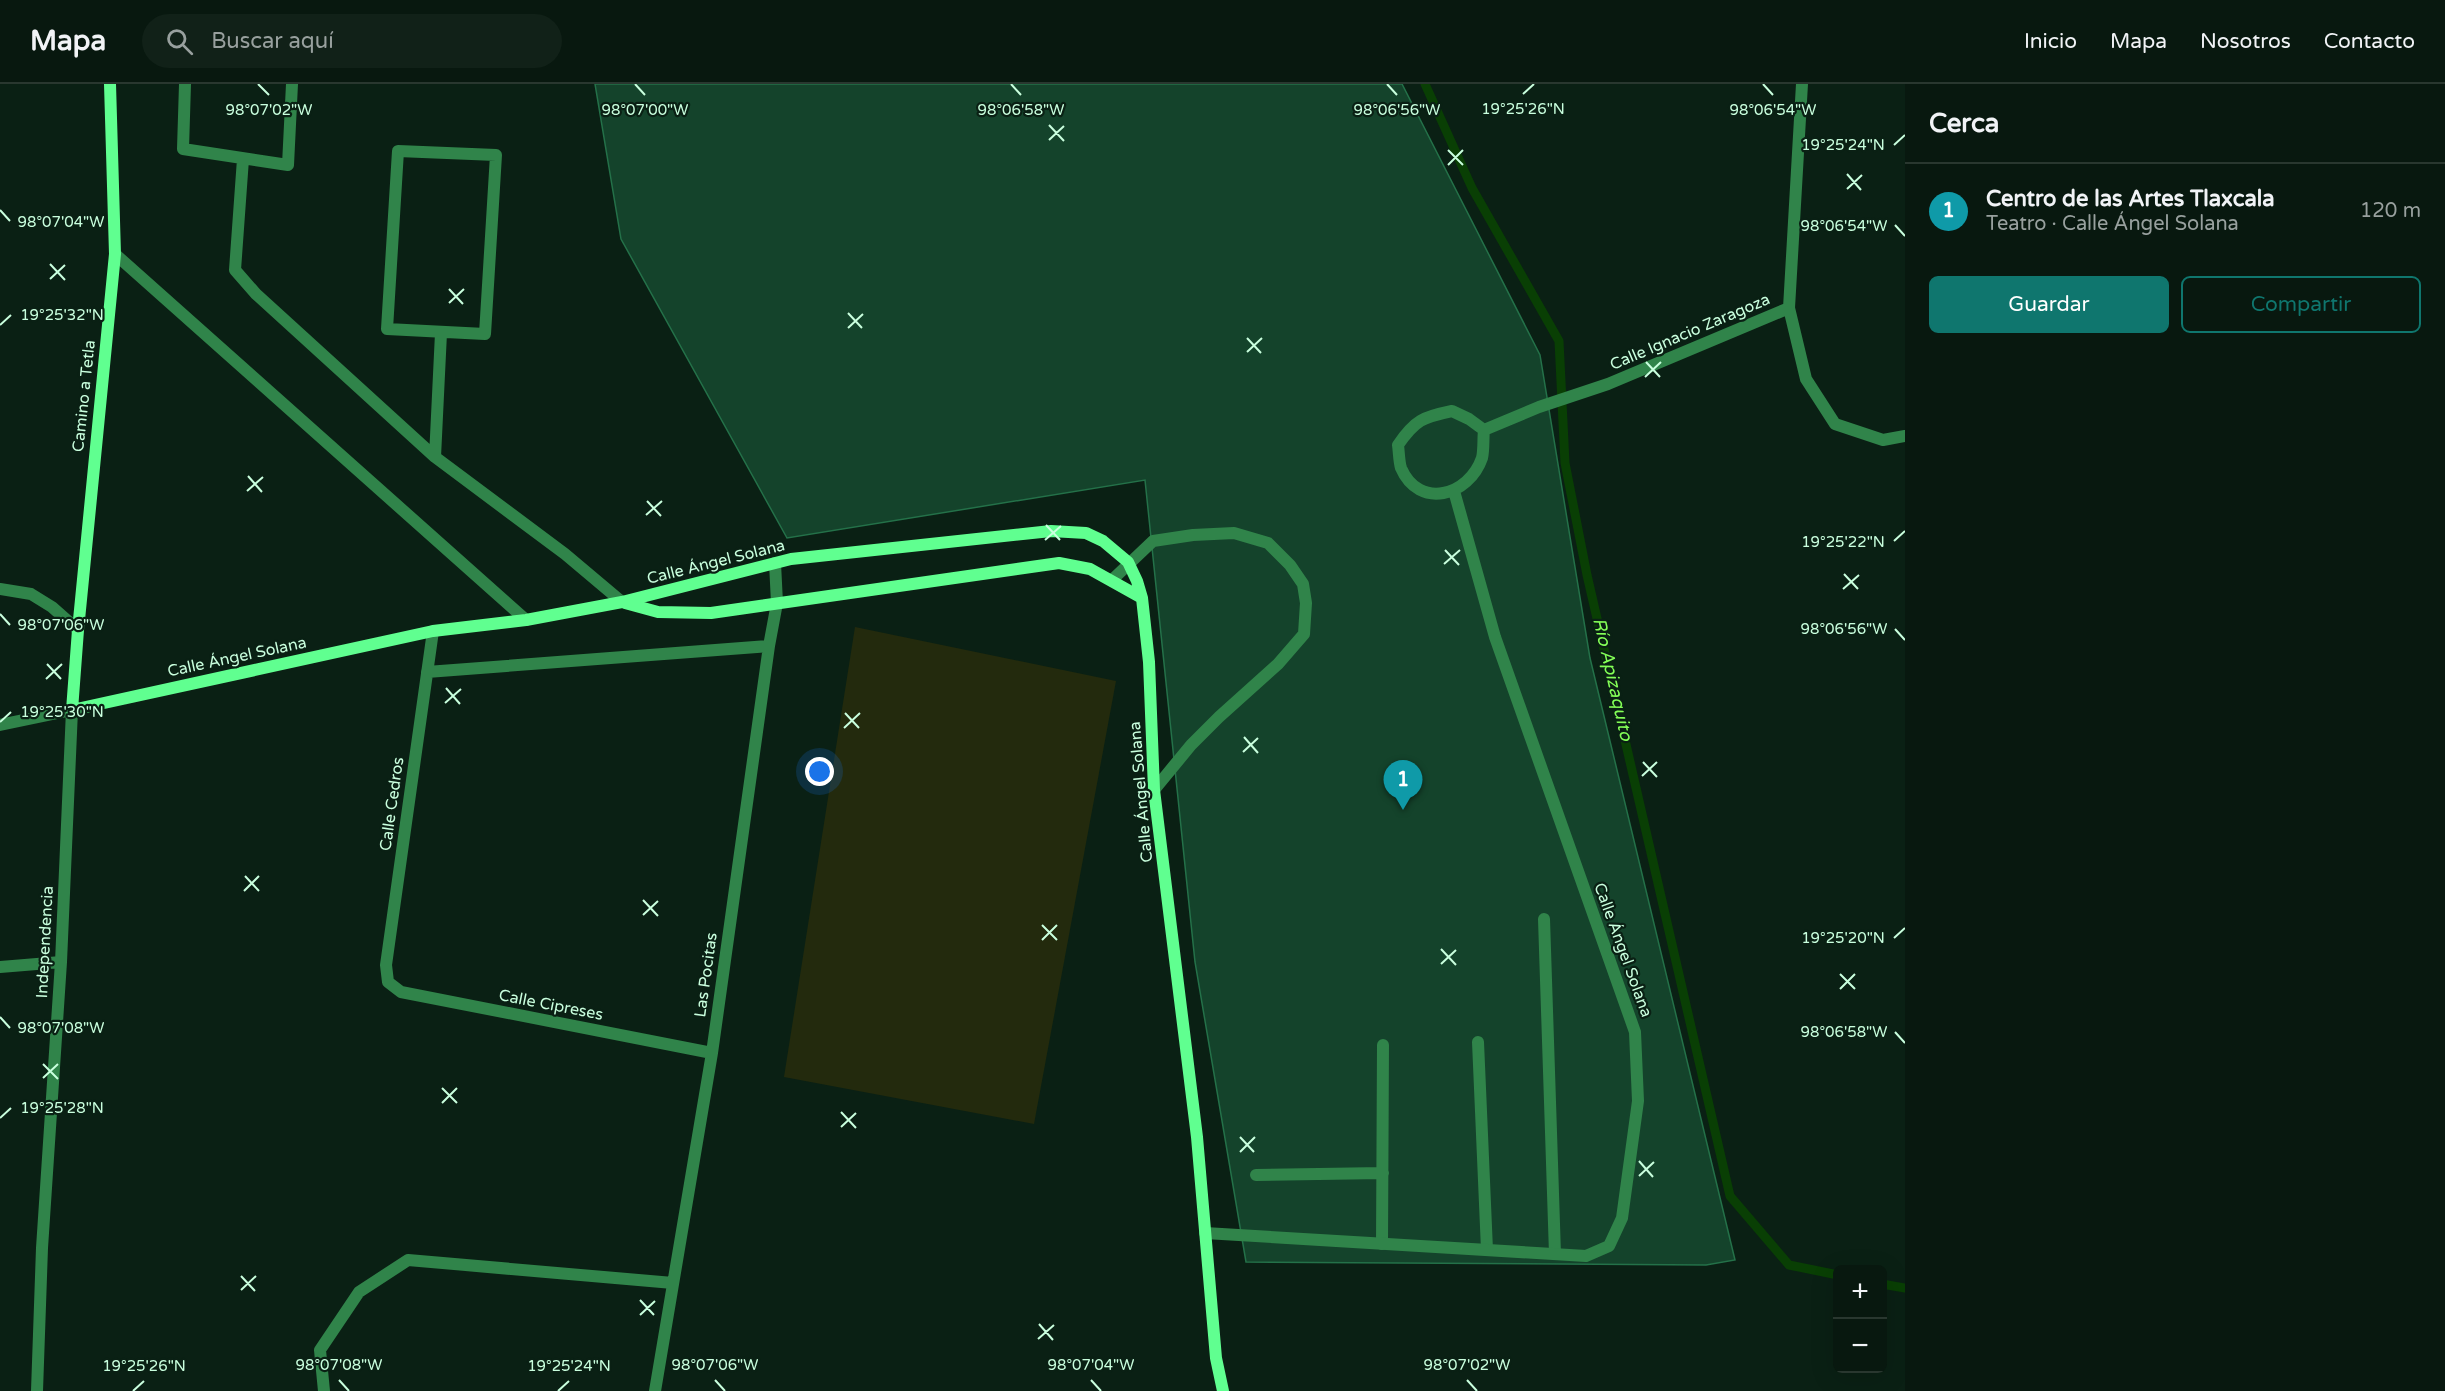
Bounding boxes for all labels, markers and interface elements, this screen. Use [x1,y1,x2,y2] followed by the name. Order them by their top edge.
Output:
[142,14,562,68] search box
[30,24,106,58] text: Mapa
[163,25,196,58] icon: search
[211,28,334,54] text: Buscar aquí
[2024,29,2077,54] text: Inicio
[2110,29,2167,54] text: Mapa
[2200,29,2291,54] text: Nosotros
[2324,29,2415,54] text: Contacto
[1481,100,1565,118] text: 19°25'26"N
[226,101,312,119] text: 98°07'02"W
[602,101,688,119] text: 98°07'00"W
[978,101,1064,119] text: 98°06'58"W
[1354,101,1440,119] text: 98°06'56"W
[1730,101,1816,119] text: 98°06'54"W
[1929,108,1999,139] text: Cerca
[1801,136,1885,154] text: 19°25'24"N
[1986,186,2275,212] text: Centro de las Artes Tlaxcala
[1942,199,1955,223] text: 1
[2360,199,2421,223] text: 120 m
[1986,212,2239,236] text: Teatro · Calle Ángel Solana
[18,213,104,231] text: 98°07'04"W
[1801,217,1887,235] text: 98°06'54"W
[1929,276,2169,333] button: Guardar
[2181,276,2421,333] button: Compartir
[1607,289,1773,375] street label: Calle Ignacio Zaragoza
[20,306,104,324] text: 19°25'32"N
[68,339,100,453] street label: Camino a Tetla
[1801,533,1885,551] text: 19°25'22"N
[645,535,787,589] street label: Calle Ángel Solana
[1588,615,1638,744] water label: Río Apizaquito
[18,616,104,634] text: 98°07'06"W
[1801,620,1887,638] text: 98°06'56"W
[166,633,308,681] street label: Calle Ángel Solana
[20,703,104,721] text: 19°25'30"N
[1125,721,1157,863] street label: Calle Ángel Solana
[376,756,408,852] street label: Calle Cedros
[805,757,834,786] your location
[1384,760,1422,810] pin: 1
[1589,880,1657,1020] street label: Calle Ángel Solana
[32,885,58,999] street label: Independencia
[1801,929,1885,947] text: 19°25'20"N
[690,931,722,1019] street label: Las Pocitas
[497,985,605,1025] street label: Calle Cipreses
[18,1019,104,1037] text: 98°07'08"W
[1801,1023,1887,1041] text: 98°06'58"W
[20,1099,104,1117] text: 19°25'28"N
[1833,1265,1887,1373] map controls
[1833,1265,1887,1319] button: +
[1833,1319,1887,1373] button: −
[296,1356,382,1374] text: 98°07'08"W
[672,1356,758,1374] text: 98°07'06"W
[1048,1356,1134,1374] text: 98°07'04"W
[1424,1356,1510,1374] text: 98°07'02"W
[102,1357,186,1375] text: 19°25'26"N
[527,1357,611,1375] text: 19°25'24"N

